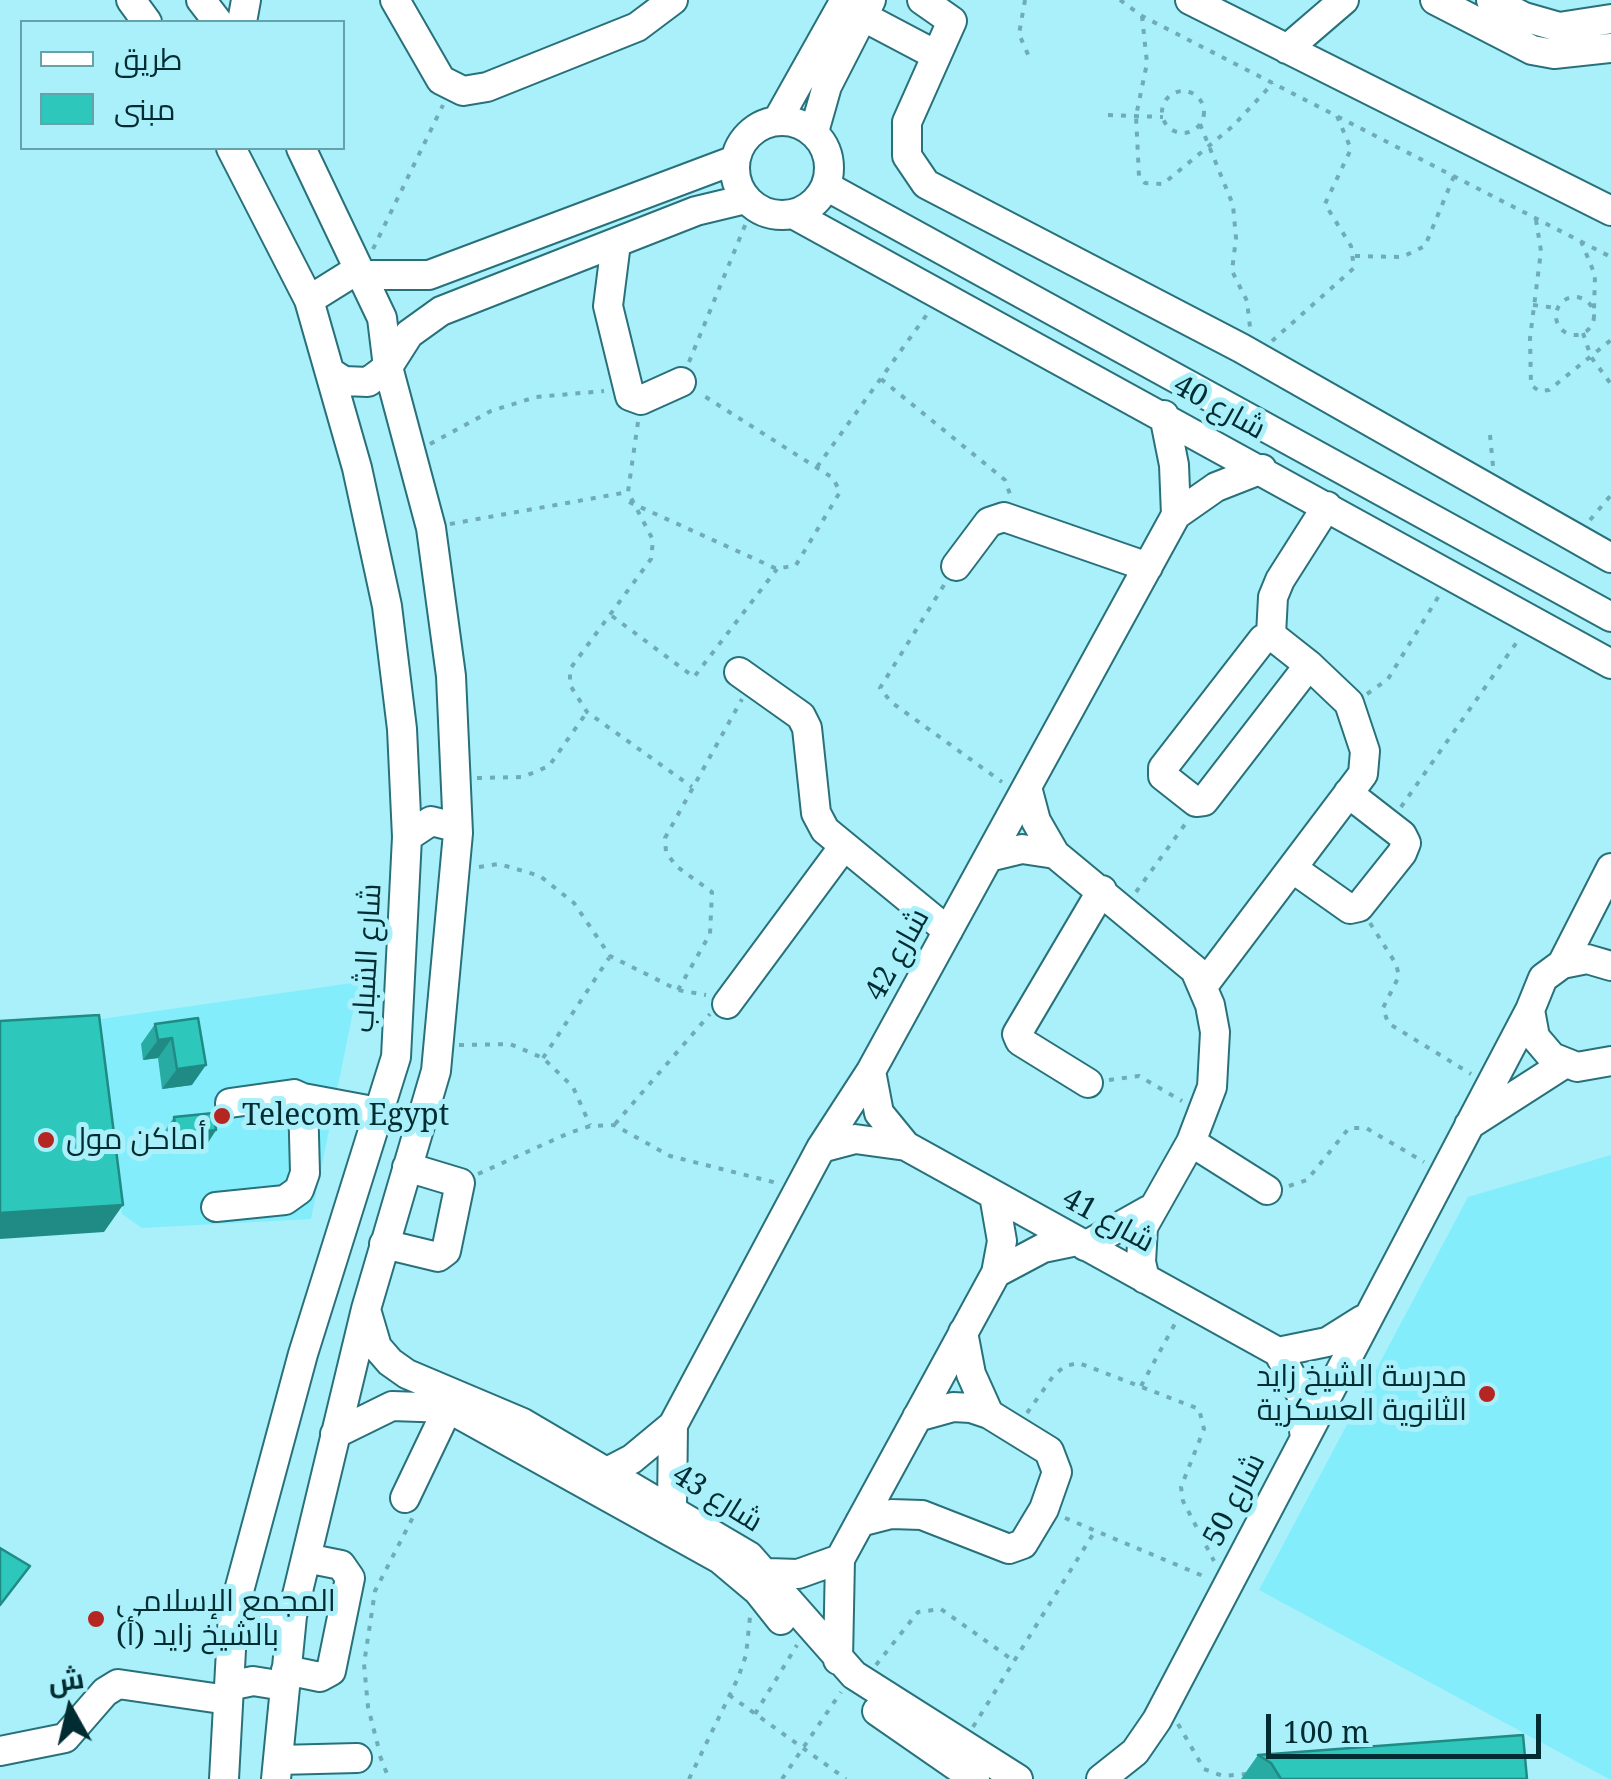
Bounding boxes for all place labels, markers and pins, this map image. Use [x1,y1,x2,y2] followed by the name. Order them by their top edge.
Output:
[242,1098,449,1134] place label: Telecom Egypt
[211,1105,233,1127] marker: Telecom Egypt
[66,1122,206,1158] place label: أماكن مول
[35,1129,57,1151] marker: أماكن مول
[1256,1359,1467,1430] place label: مدرسة الشيخ زايد الثانوية العسكرية
[1476,1383,1498,1405] marker: مدرسة الشيخ زايد الثانوية العسكرية
[116,1584,336,1654] place label: المجمع الإسلامي (أ) بالشيخ زايد
[85,1608,107,1630] marker: المجمع الإسلامي (أ) بالشيخ زايد

